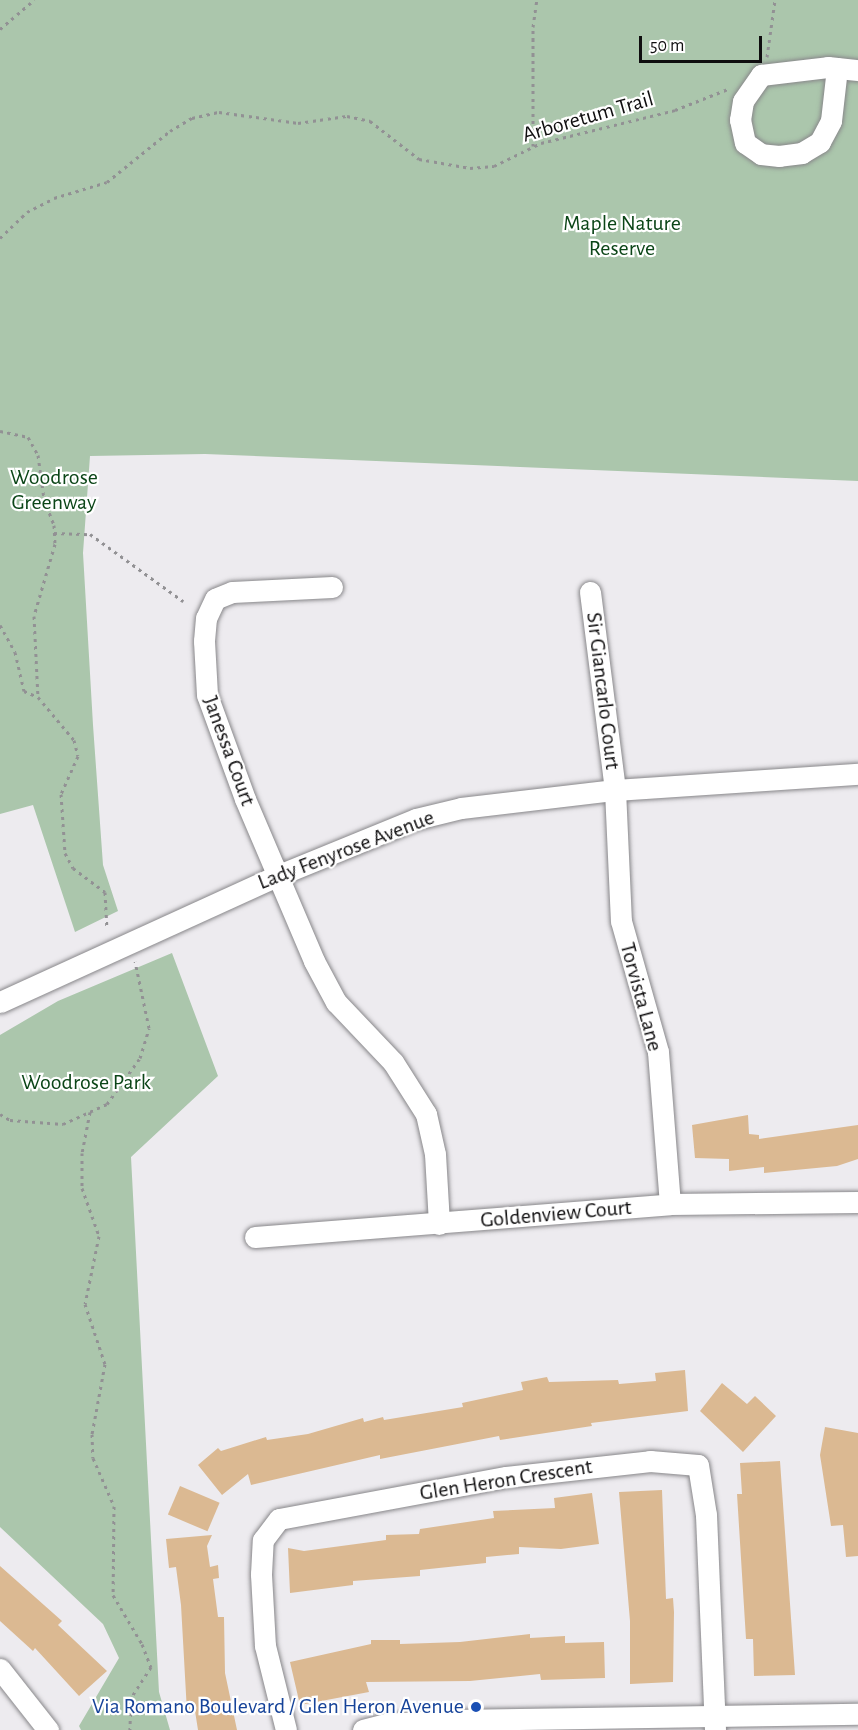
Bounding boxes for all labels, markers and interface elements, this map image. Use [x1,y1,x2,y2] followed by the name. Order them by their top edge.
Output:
[642,24,765,62] scale bar
[650,37,684,55] text: 50 m
[519,86,657,148] street label: Arboretum Trail
[563,210,681,262] park label: Maple Nature Reserve
[10,464,98,516] park label: Woodrose Greenway
[580,611,626,771] street label: Sir Giancarlo Court
[197,693,261,809] street label: Janessa Court
[254,804,438,896] street label: Lady Fenyrose Avenue
[614,940,668,1054] street label: Torvista Lane
[21,1070,151,1096] park label: Woodrose Park
[479,1194,633,1234] street label: Goldenview Court
[418,1453,594,1507] street label: Glen Heron Crescent
[92,1694,464,1720] place label: Via Romano Boulevard / Glen Heron Avenue
[469,1700,483,1714] marker: Via Romano Boulevard / Glen Heron Avenue

